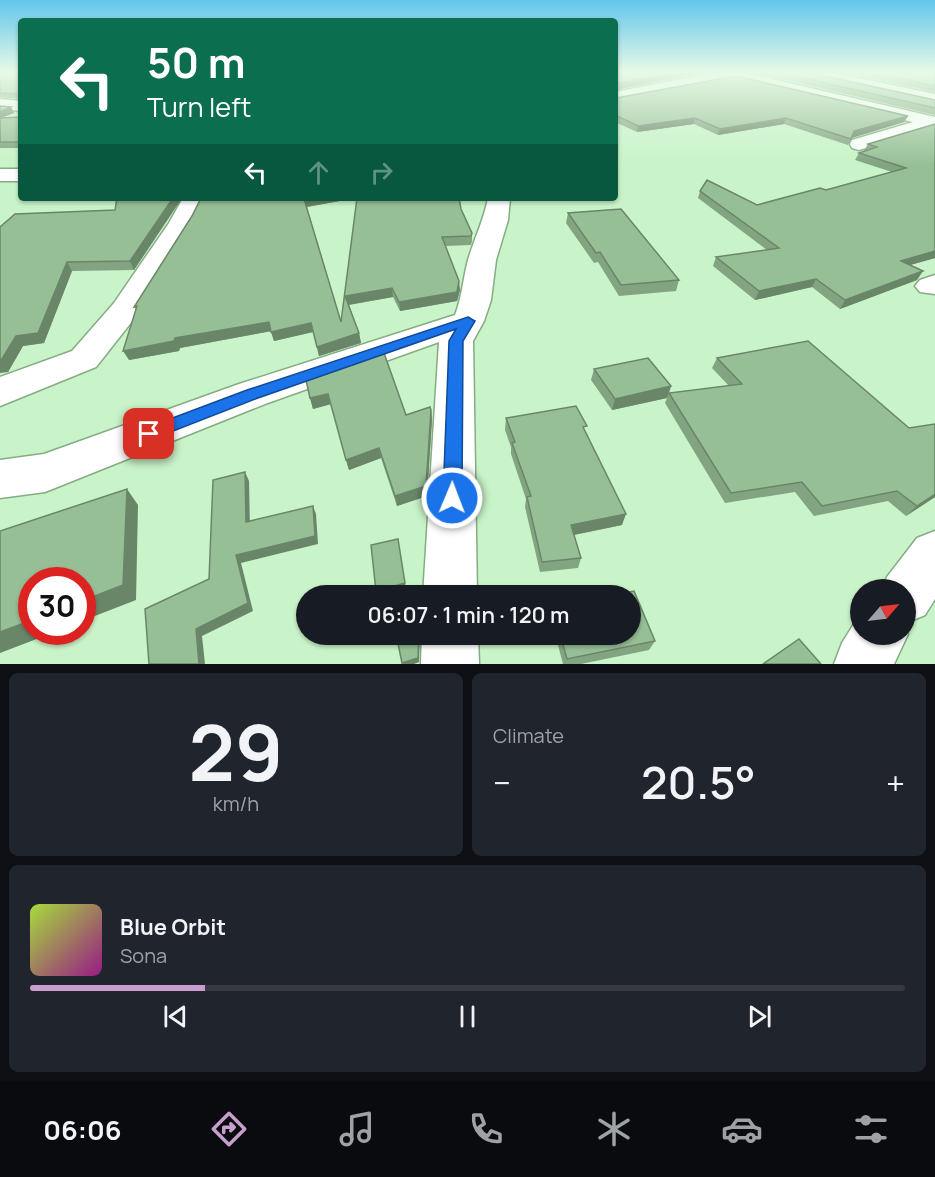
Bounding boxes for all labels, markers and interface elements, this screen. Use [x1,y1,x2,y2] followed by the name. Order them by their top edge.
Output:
[147,33,245,91] text: 50 m
[48,42,126,120] icon: left
[147,88,251,125] text: Turn left
[239,156,272,189] icon: left
[302,156,335,189] icon: ahead
[365,156,398,189] icon: right
[123,408,174,459] pin
[132,417,165,450] icon: arrive
[420,466,484,530] position arrow
[18,567,96,645] speed limit sign: 30
[850,579,916,645] north arrow
[850,579,916,645] map controls
[368,600,569,630] text: 06:07 · 1 min · 120 m
[189,698,283,804] text: 29
[493,722,564,749] text: Climate
[641,751,756,813] text: 20.5°
[493,760,511,805] text: −
[886,760,905,805] text: +
[213,790,259,817] text: km/h
[120,912,226,942] text: Blue Orbit
[120,942,167,969] text: Sona
[159,1000,192,1033] icon: previous
[451,1000,484,1033] icon: pause
[743,1000,776,1033] icon: next
[208,1108,250,1150] icon: directions
[336,1108,378,1150] icon: music
[465,1108,507,1150] icon: phone
[593,1108,635,1150] icon: climate
[721,1108,763,1150] icon: car
[850,1108,892,1150] icon: filters
[43,1111,122,1148] text: 06:06

